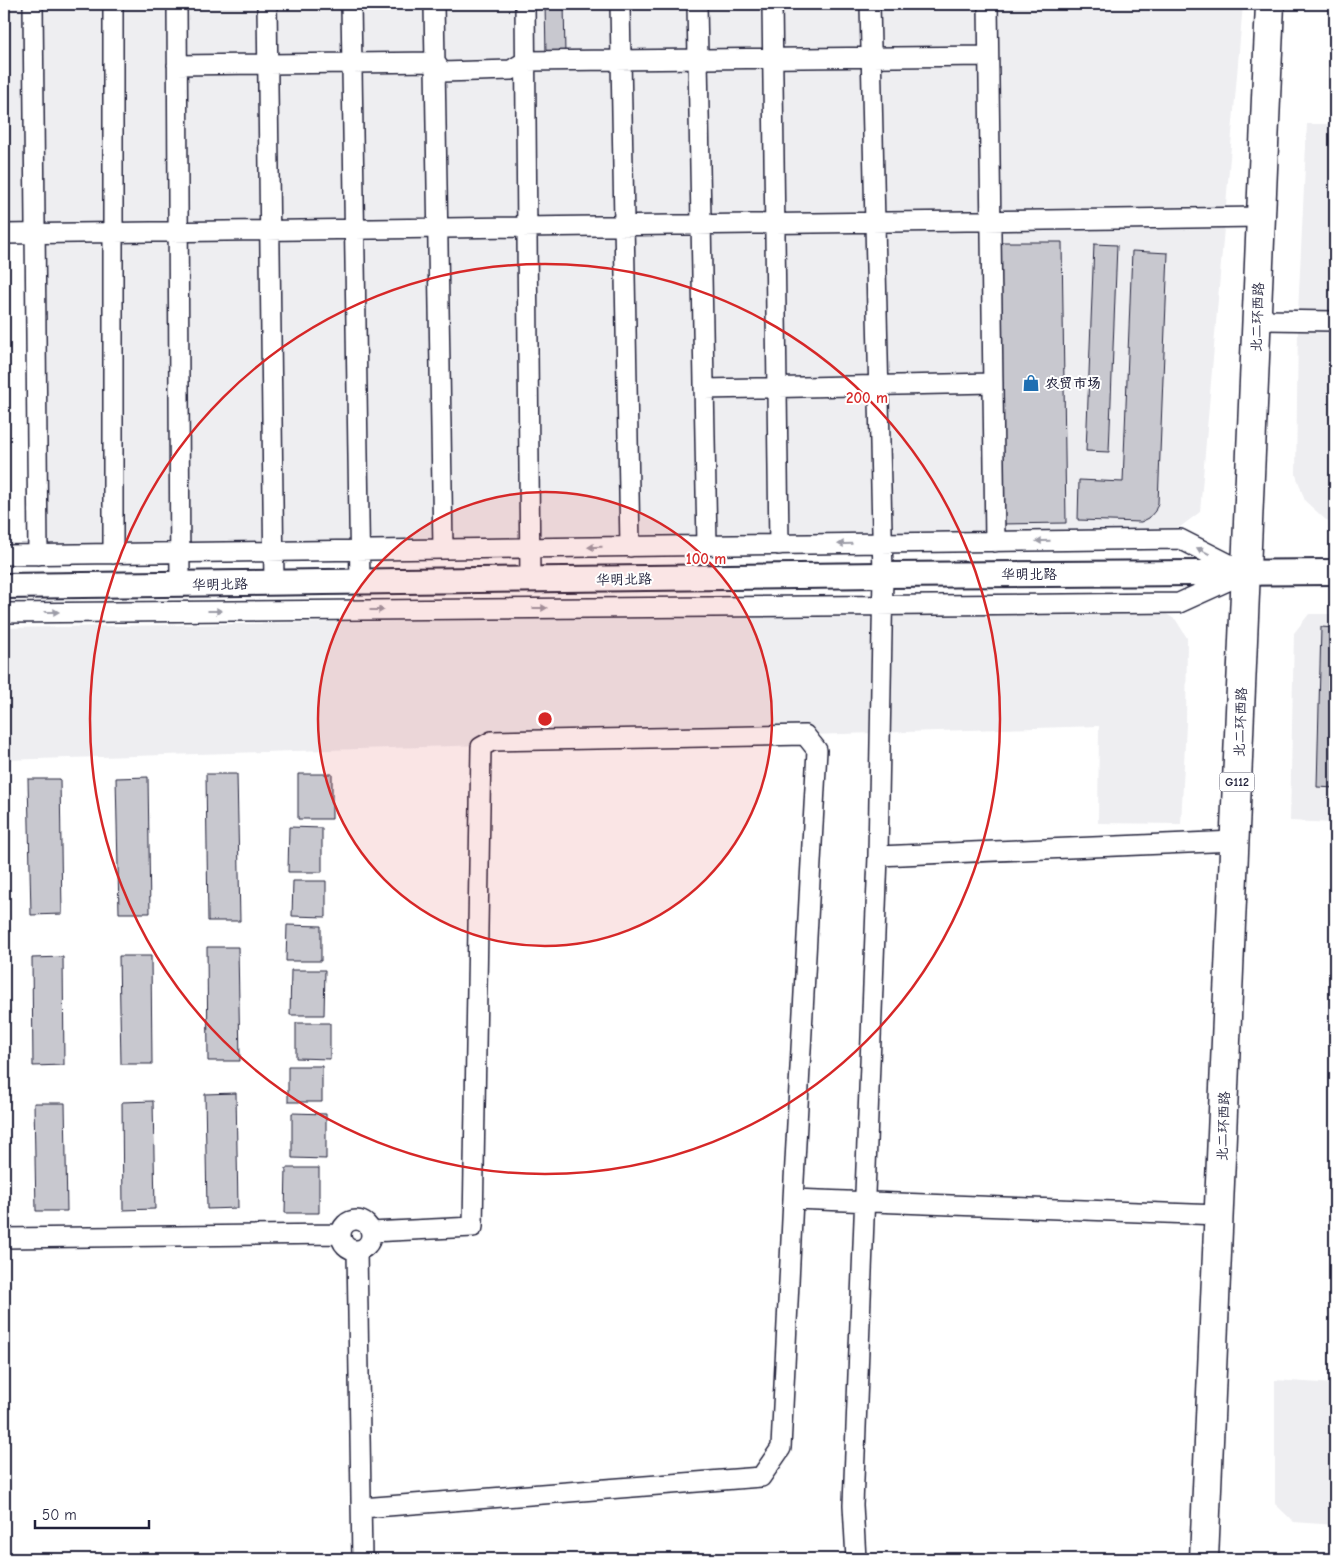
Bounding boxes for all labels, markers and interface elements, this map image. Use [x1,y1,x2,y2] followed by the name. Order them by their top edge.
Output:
[1248,282,1267,352] street label: 北二环西路
[1021,373,1041,393] shop icon: 农贸市场
[1045,375,1101,392] place label: 农贸市场
[846,389,888,407] text: 200 m
[1034,537,1050,545] one-way arrow
[837,540,853,548] one-way arrow
[587,543,603,551] one-way arrow
[1195,546,1210,555] one-way arrow
[686,550,726,568] text: 100 m
[1001,566,1057,583] street label: 华明北路
[596,571,652,588] street label: 华明北路
[192,576,248,593] street label: 华明北路
[532,604,548,612] one-way arrow
[370,605,386,613] one-way arrow
[207,607,223,615] one-way arrow
[45,608,61,616] one-way arrow
[1231,687,1250,757] street label: 北二环西路
[536,710,554,728] centre of rings
[1220,772,1254,792] road number: G112
[1214,1091,1233,1161] street label: 北二环西路
[35,1498,149,1530] scale bar
[42,1506,77,1524] text: 50 m

